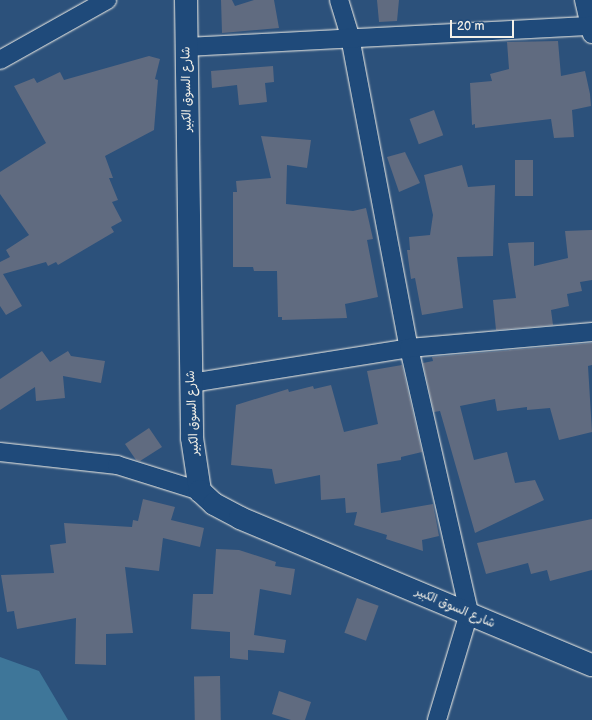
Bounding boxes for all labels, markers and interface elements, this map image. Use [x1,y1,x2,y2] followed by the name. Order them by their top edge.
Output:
[452,12,516,38] scale bar
[457,19,484,34] text: 20 m
[179,46,195,132] street label: شارع السوق الكبير
[184,370,202,456] street label: شارع السوق الكبير
[413,585,497,631] street label: شارع السوق الكبير

